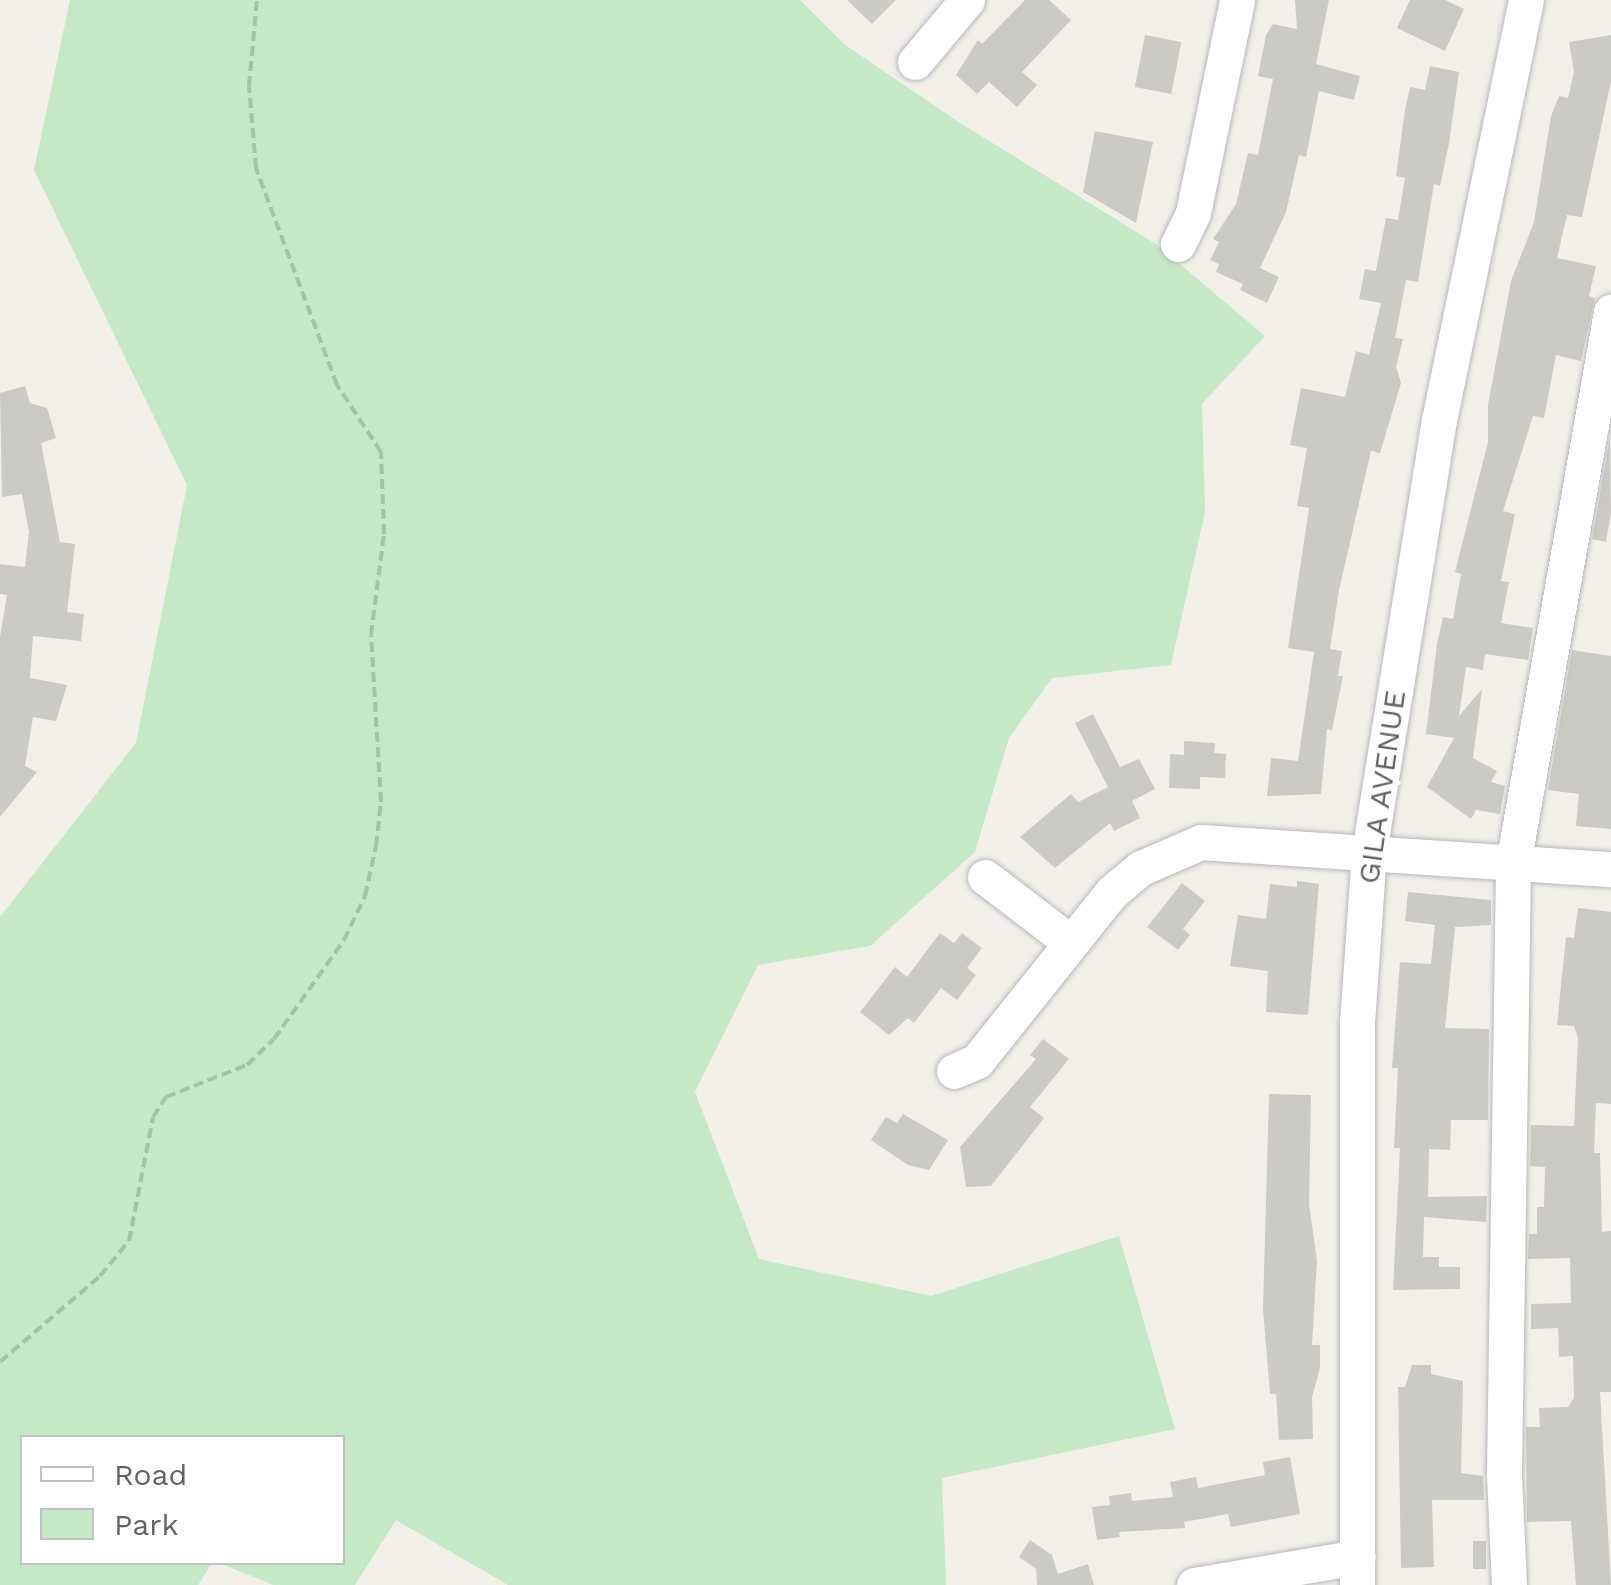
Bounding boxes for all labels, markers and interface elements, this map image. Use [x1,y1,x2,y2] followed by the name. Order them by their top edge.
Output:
[1350,687,1414,887] street label: GILA AVENUE
[20,1435,345,1565] legend
[114,1457,187,1492] text: Road
[114,1507,179,1542] text: Park

